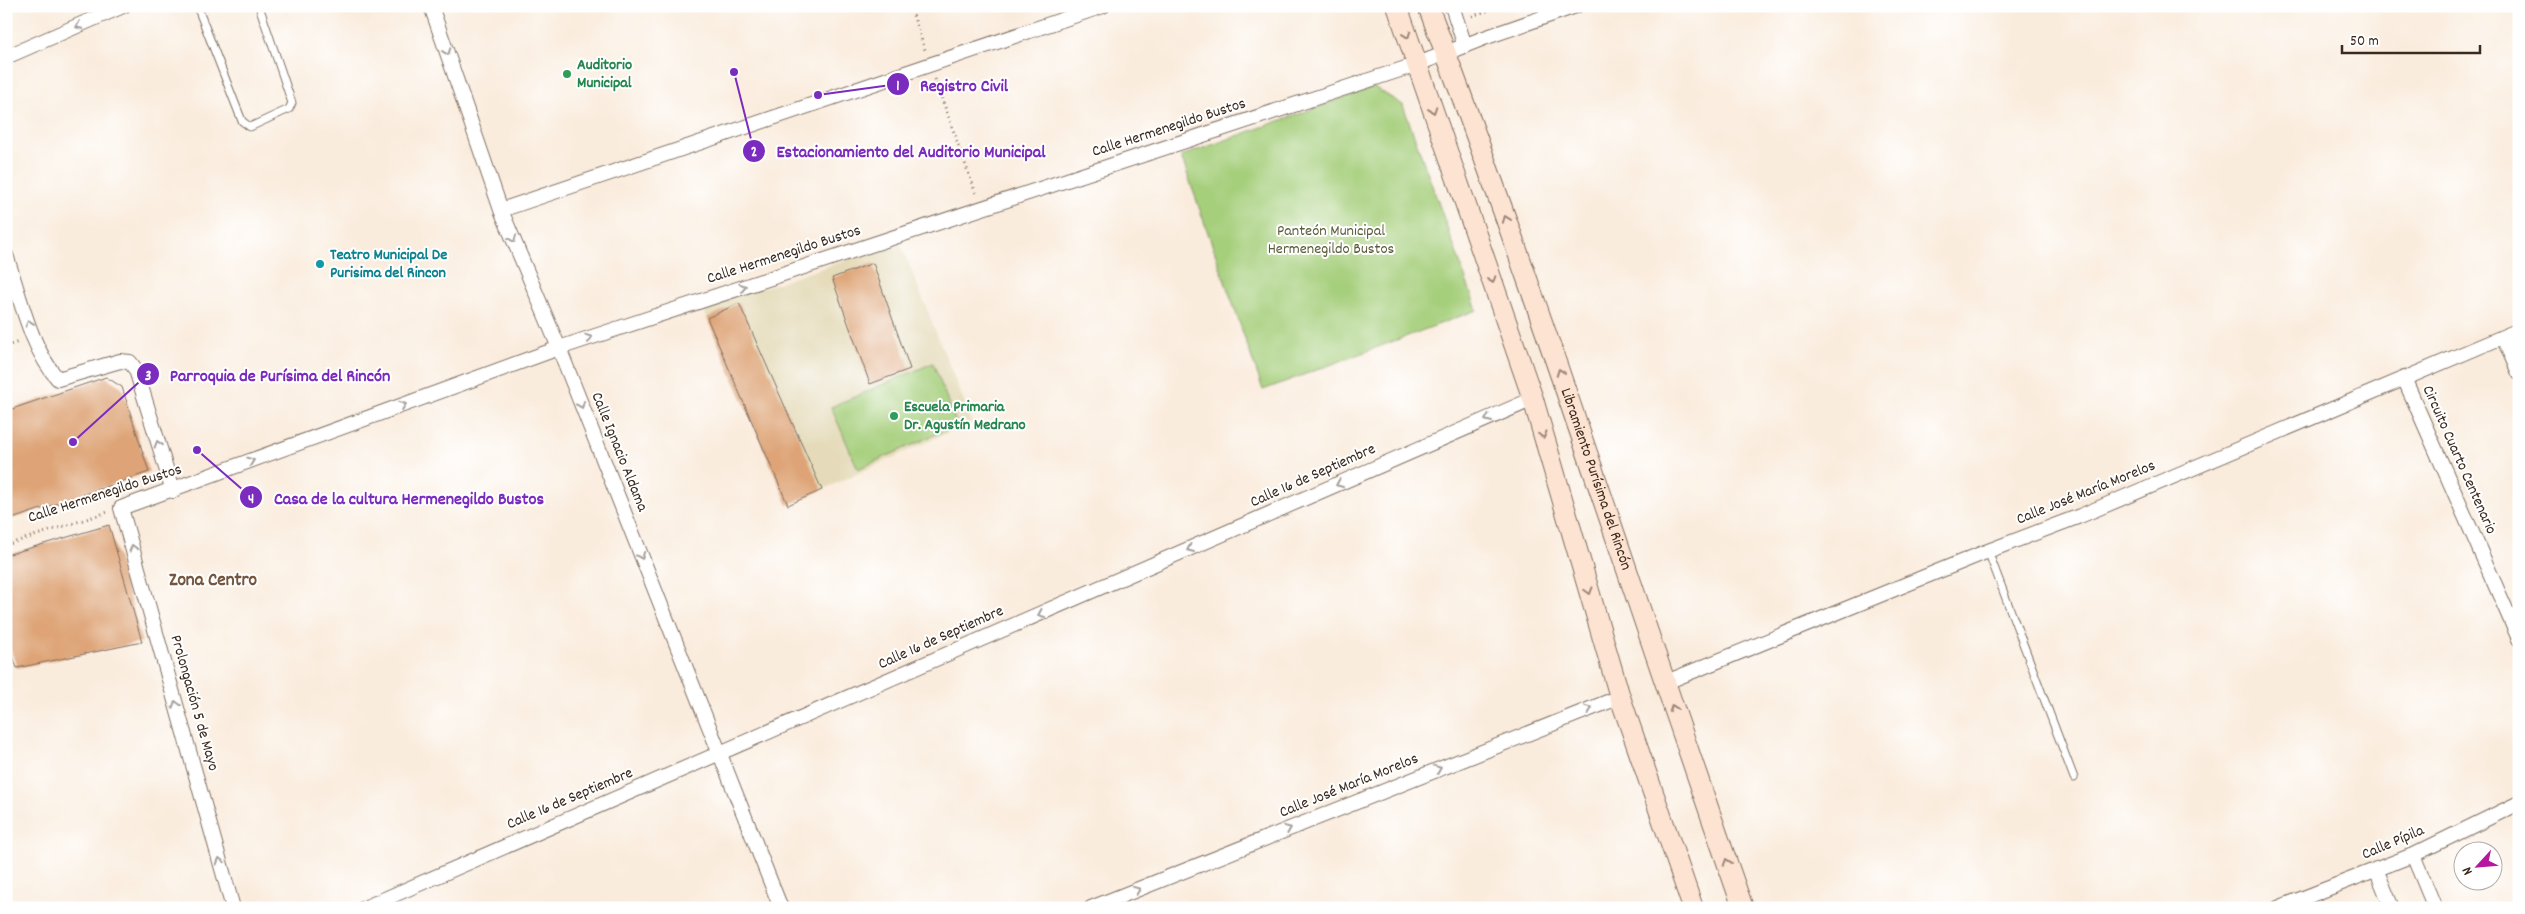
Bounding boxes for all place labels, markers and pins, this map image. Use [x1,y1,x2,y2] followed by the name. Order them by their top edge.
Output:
[577,54,632,95] place label: Auditorio Municipal
[561,68,573,80] marker: Auditorio Municipal
[885,68,1018,101] callout: Registro Civil
[742,134,1056,167] callout: Estacionamiento del Auditorio Municipal
[330,244,447,285] place label: Teatro Municipal De Purisima del Rincon
[314,258,326,270] marker: Teatro Municipal De Purisima del Rincon
[135,358,401,391] callout: Parroquia de Purísima del Rincón
[904,396,1026,437] place label: Escuela Primaria Dr. Agustín Medrano
[888,410,900,422] marker: Escuela Primaria Dr. Agustín Medrano
[239,481,554,514] callout: Casa de la cultura Hermenegildo Bustos

